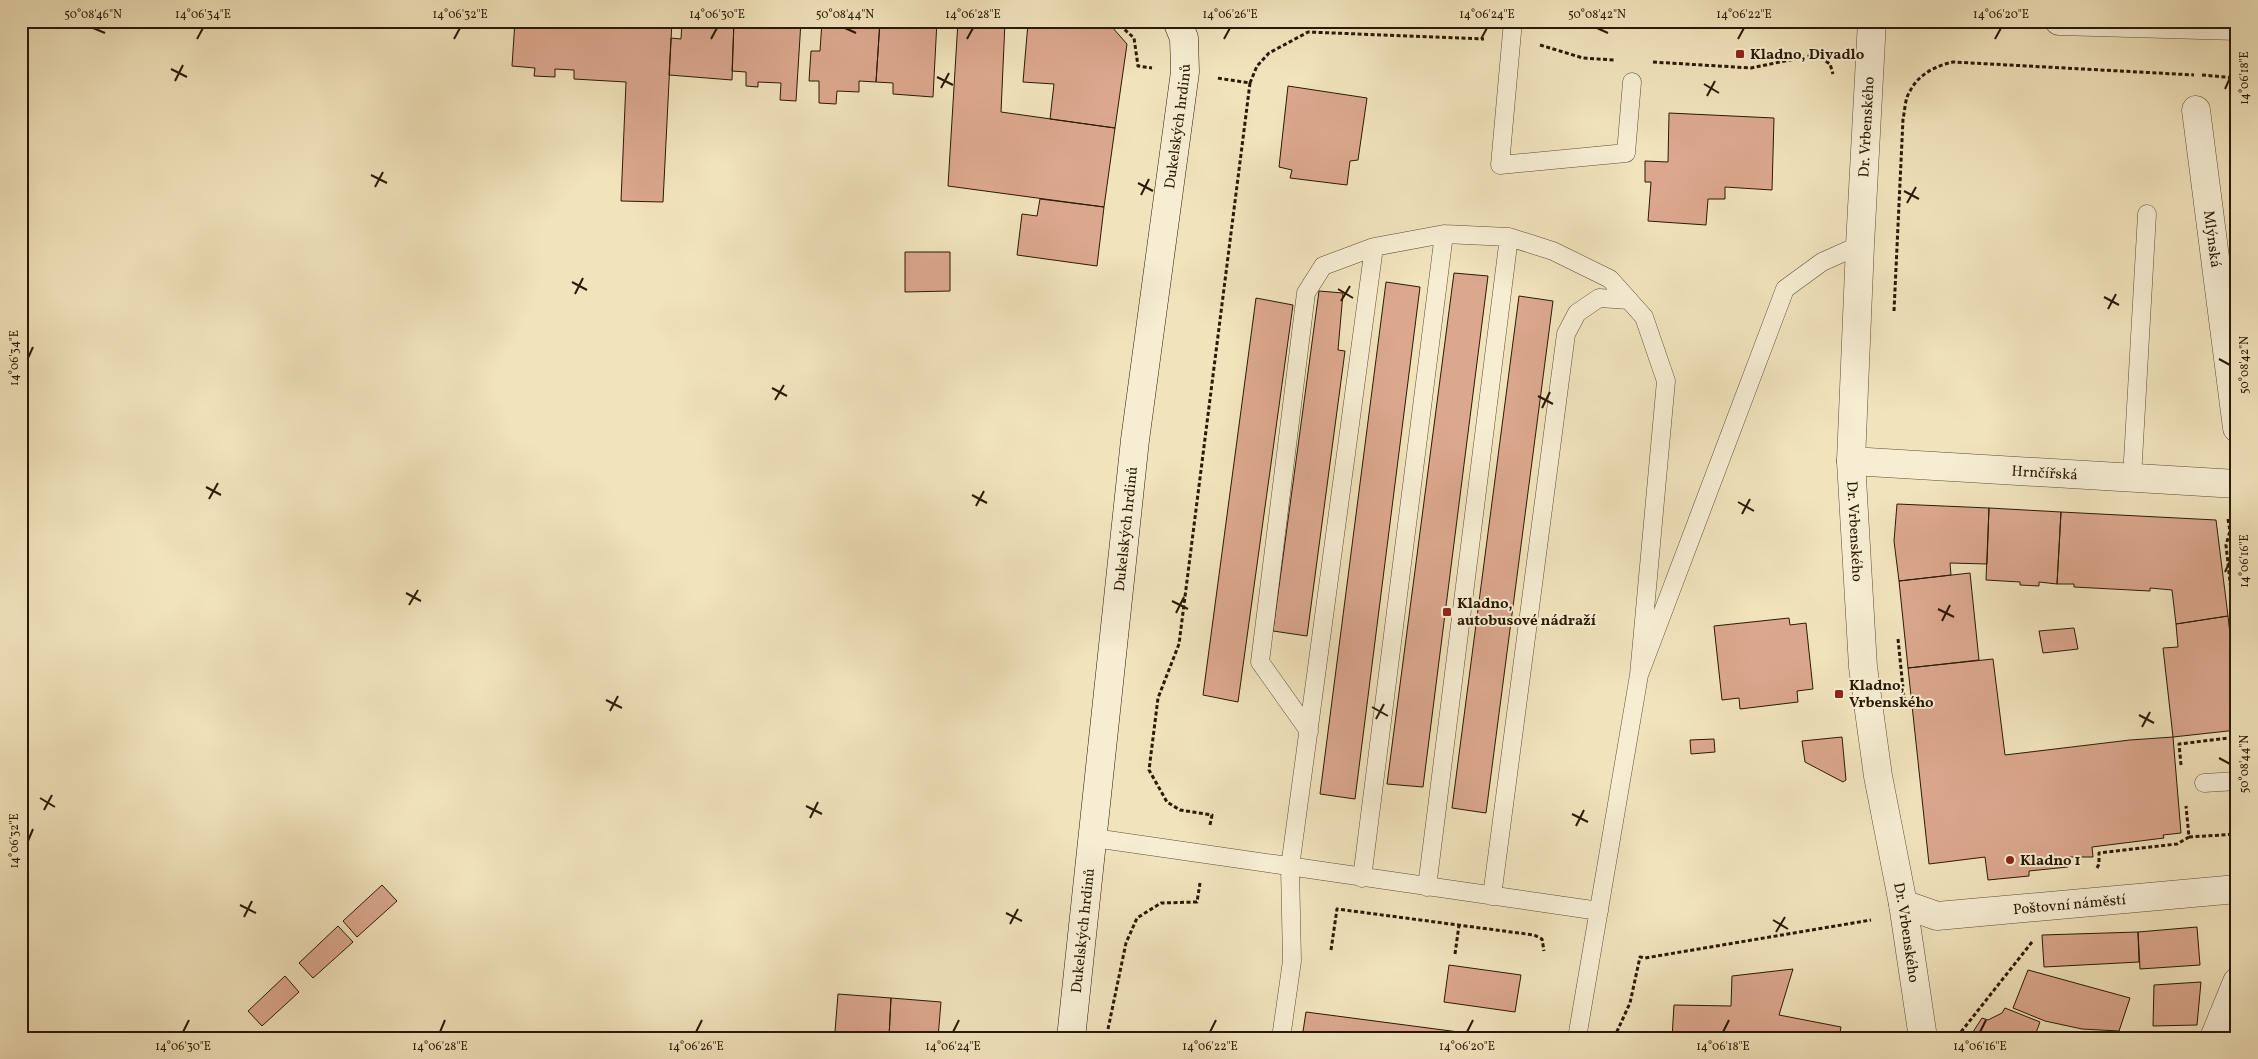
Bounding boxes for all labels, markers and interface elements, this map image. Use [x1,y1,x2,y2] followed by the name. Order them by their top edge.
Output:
[64,7,122,23] text: 50°08'46"N
[175,7,231,23] text: 14°06'34"E
[432,7,488,23] text: 14°06'32"E
[689,7,745,23] text: 14°06'30"E
[816,7,874,23] text: 50°08'44"N
[945,7,1001,23] text: 14°06'28"E
[1202,7,1258,23] text: 14°06'26"E
[1459,7,1515,23] text: 14°06'24"E
[1568,7,1626,23] text: 50°08'42"N
[1716,7,1772,23] text: 14°06'22"E
[1973,7,2029,23] text: 14°06'20"E
[1750,45,1865,66] place label: Kladno, Divadlo
[1734,48,1746,60] marker: Kladno, Divadlo
[2237,51,2253,105] text: 14°06'18"E
[1160,64,1197,190] street label: Dukelských hrdinů
[1854,76,1881,178] street label: Dr. Vrbenského
[2197,209,2225,269] street label: Mlýnská
[7,330,23,386] text: 14°06'34"E
[2237,336,2253,394] text: 50°08'42"N
[2011,462,2078,486] street label: Hrnčířská
[1110,466,1144,593] street label: Dukelských hrdinů
[1840,480,1867,583] street label: Dr. Vrbenského
[2237,534,2253,588] text: 14°06'16"E
[1457,594,1596,632] place label: Kladno, autobusové nádraží
[1441,606,1453,618] marker: Kladno, autobusové nádraží
[1849,676,1934,714] place label: Kladno, Vrbenského
[1833,688,1845,700] marker: Kladno, Vrbenského
[2237,735,2253,793] text: 50°08'44"N
[7,813,23,869] text: 14°06'32"E
[2020,851,2081,872] place label: Kladno 1
[2004,854,2016,866] marker: Kladno 1
[1067,867,1101,994] street label: Dukelských hrdinů
[1887,881,1924,984] street label: Dr. Vrbenského
[2012,890,2127,921] street label: Poštovní náměstí
[155,1039,211,1055] text: 14°06'30"E
[412,1039,468,1055] text: 14°06'28"E
[668,1039,724,1055] text: 14°06'26"E
[925,1039,981,1055] text: 14°06'24"E
[1182,1039,1238,1055] text: 14°06'22"E
[1439,1039,1495,1055] text: 14°06'20"E
[1696,1039,1750,1055] text: 14°06'18"E
[1953,1039,2007,1055] text: 14°06'16"E

